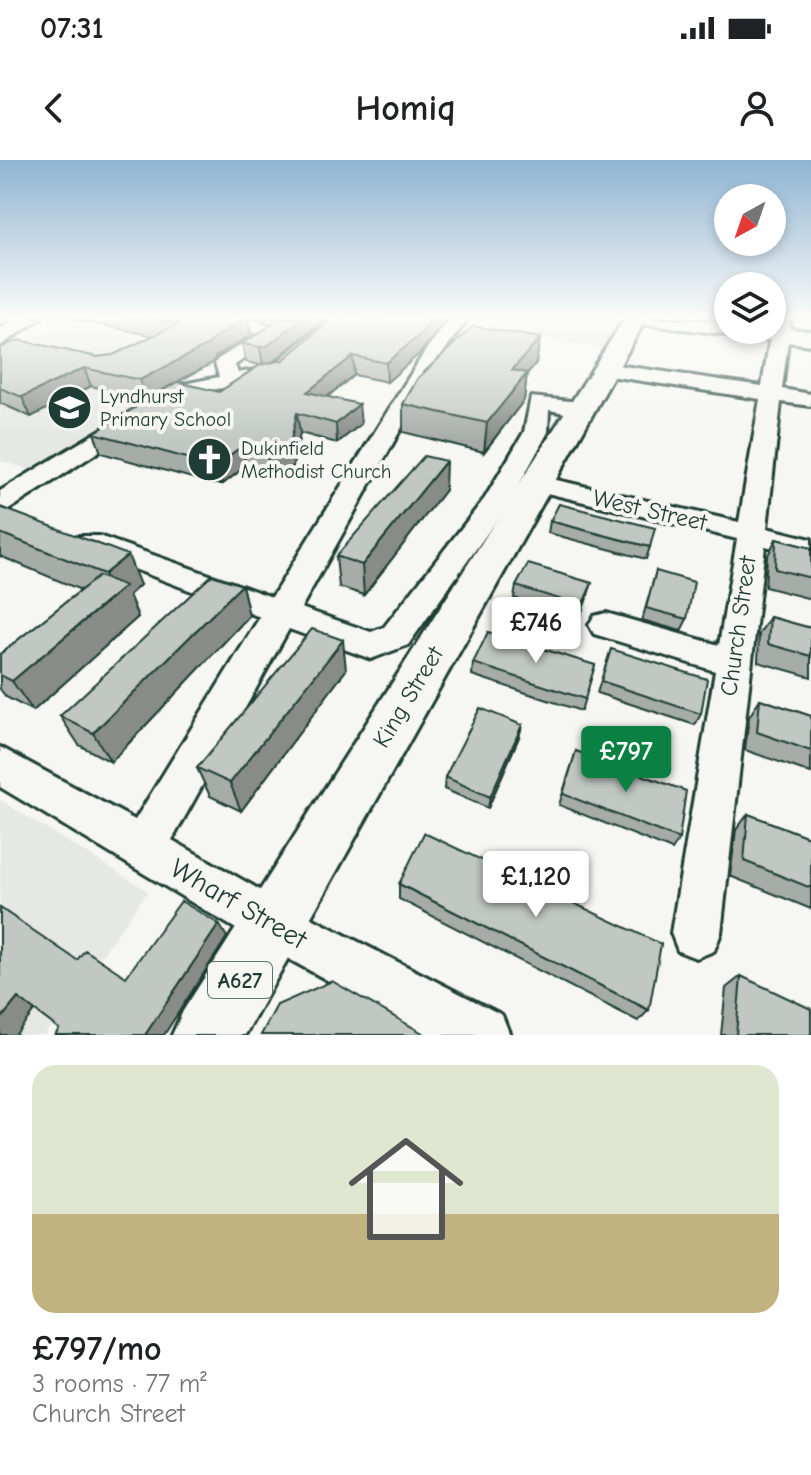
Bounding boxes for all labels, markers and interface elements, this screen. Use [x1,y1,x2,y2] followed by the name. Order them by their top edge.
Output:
[40,11,103,46] text: 07:31
[32,86,76,130] icon: back
[735,86,779,130] icon: person
[355,88,456,129] text: Homiq
[714,184,786,256] north arrow
[714,184,786,344] map controls
[714,272,786,344] button: layers
[45,384,93,432] school or university icon: Lyndhurst Primary School
[100,385,231,431] place label: Lyndhurst Primary School
[186,435,234,483] church icon: Dukinfield Methodist Church
[241,437,392,483] place label: Dukinfield Methodist Church
[590,483,711,537] street label: West Street
[714,553,762,698] street label: Church Street
[489,597,583,665] pin: £746
[510,608,562,638] text: £746
[367,640,450,753] street label: King Street
[579,726,673,794] pin: £797
[599,737,653,767] text: £797
[471,851,601,919] pin: £1,120
[165,852,313,956] street label: Wharf Street
[501,862,571,892] text: £1,120
[208,962,272,998] road number: A627
[334,1117,478,1261] icon: home
[32,1329,162,1369] text: £797/mo
[32,1369,207,1399] text: 3 rooms · 77 m²
[32,1399,185,1429] text: Church Street

